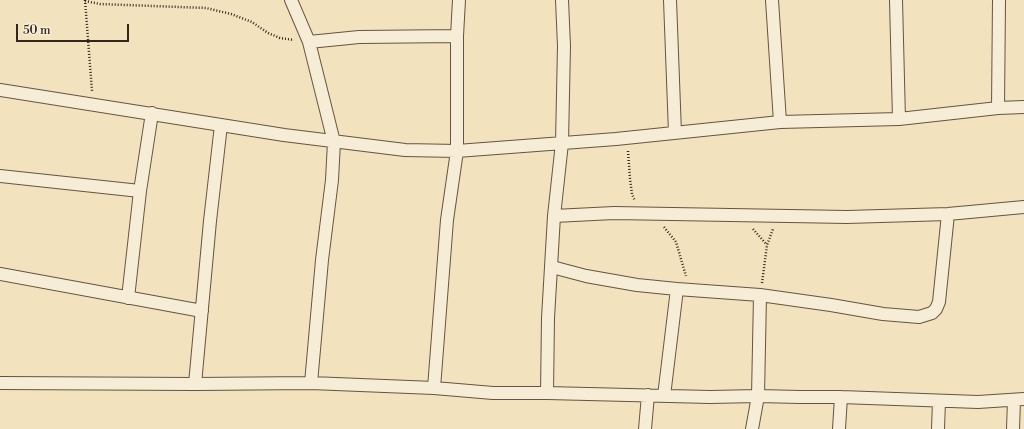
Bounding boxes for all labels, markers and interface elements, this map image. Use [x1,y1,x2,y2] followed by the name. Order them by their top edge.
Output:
[18,16,131,42] scale bar
[23,23,51,38] text: 50 m

